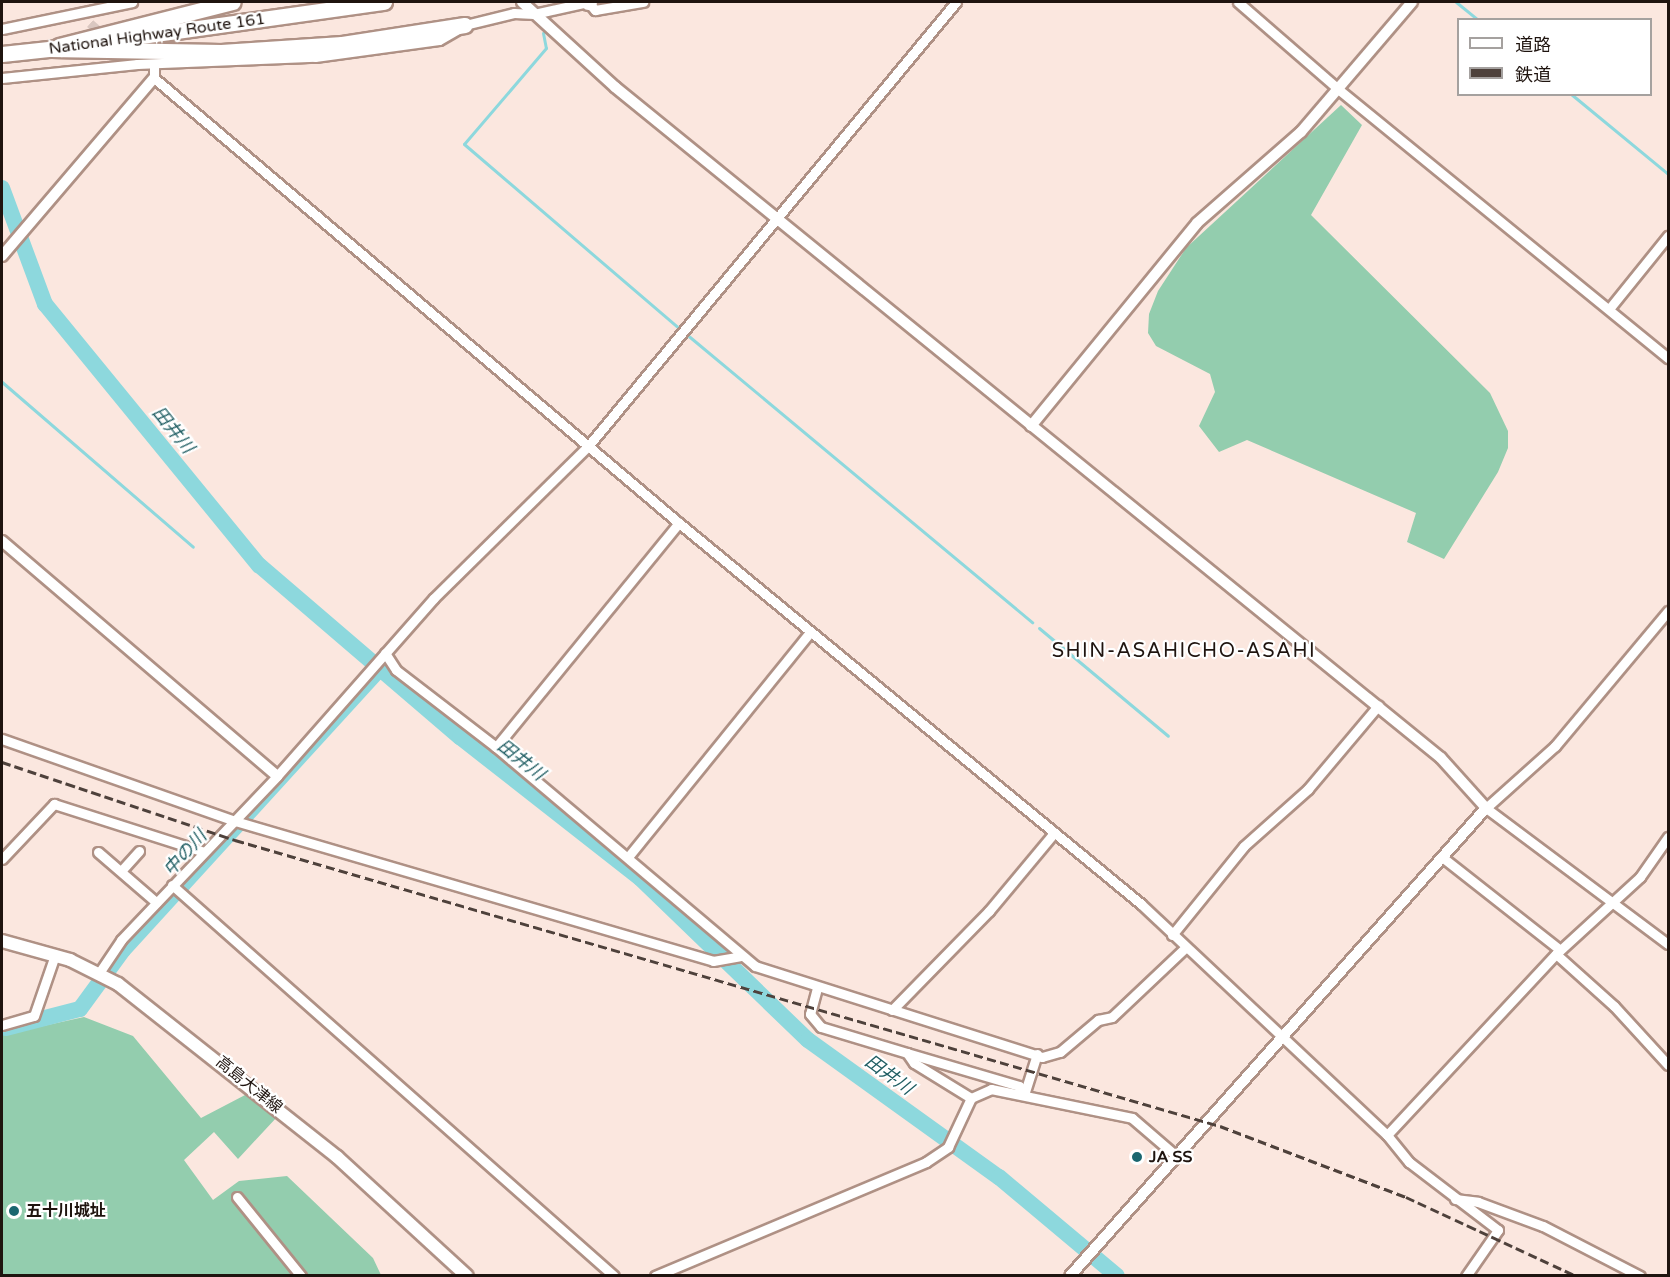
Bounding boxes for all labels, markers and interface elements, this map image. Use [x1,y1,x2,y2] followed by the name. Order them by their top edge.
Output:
[48,9,266,59] street label: National Highway Route 161
[1457,18,1652,96] legend
[1515,34,1551,56] text: 道路
[1515,64,1551,86] text: 鉄道
[148,402,198,458] water label: 田井川
[1052,639,1316,663] district label: SHIN-ASAHICHO-ASAHI
[493,735,549,785] water label: 田井川
[159,826,211,880] water label: 中の川
[861,1050,917,1100] water label: 田井川
[212,1052,286,1118] street label: 高島大津線
[1149,1147,1192,1167] place label: JA SS
[1130,1150,1144,1164] marker: JA SS
[26,1201,106,1221] place label: 五十川城址
[7,1204,21,1218] marker: 五十川城址

